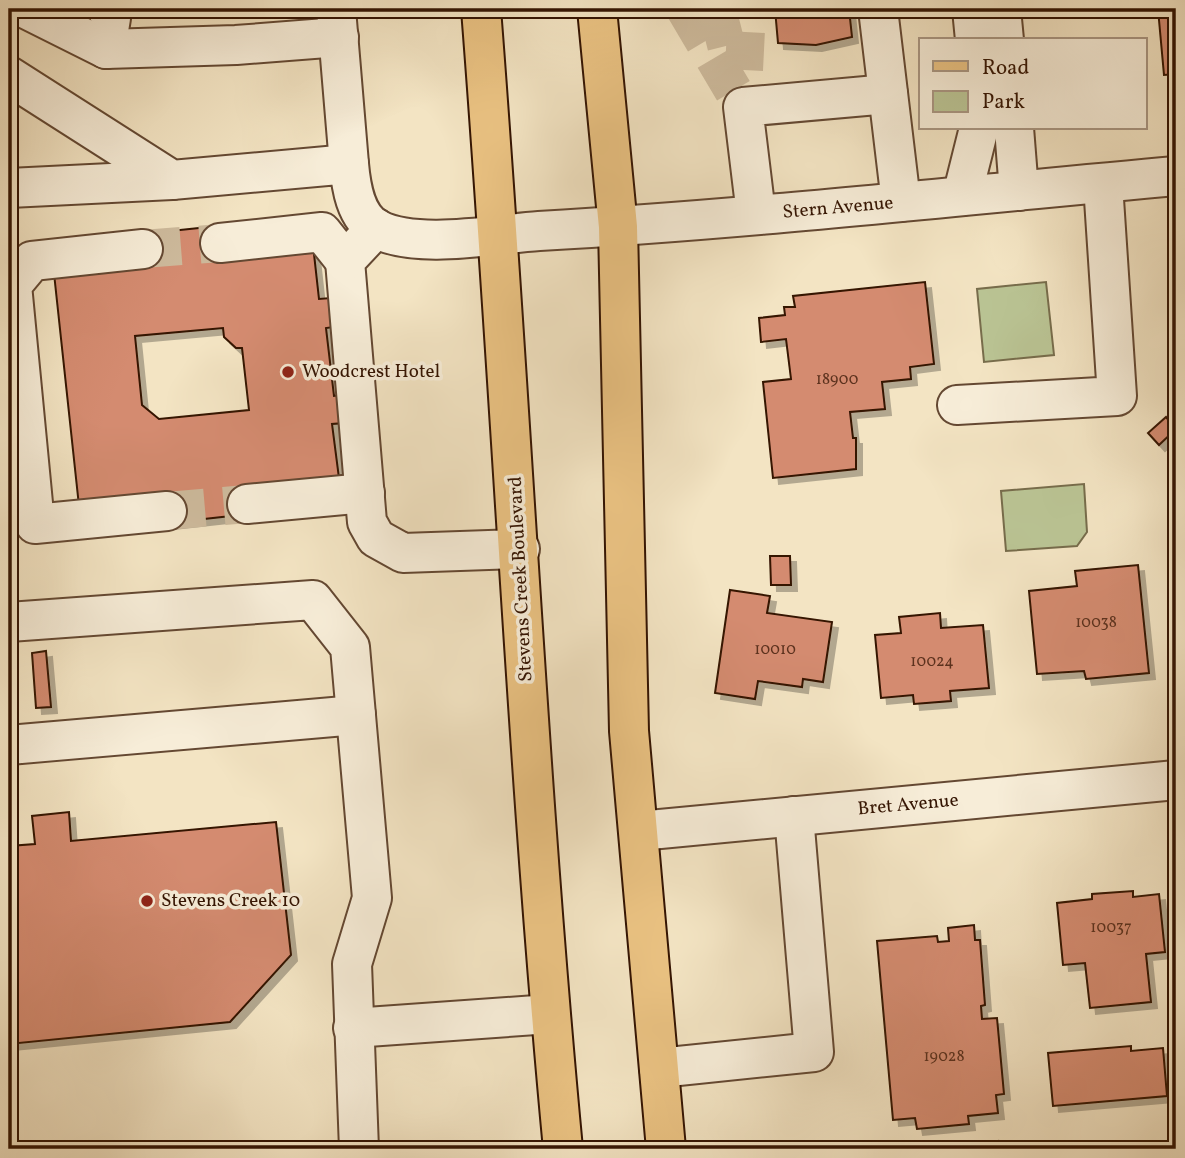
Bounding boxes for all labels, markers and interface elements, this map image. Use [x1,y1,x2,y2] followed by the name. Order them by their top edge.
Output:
[919,38,1146,130] legend
[982,54,1029,83] text: Road
[982,88,1025,117] text: Park
[781,190,895,226] street label: Stern Avenue
[302,359,440,385] place label: Woodcrest Hotel
[280,364,296,380] marker: Woodcrest Hotel
[816,369,858,391] house number: 18900
[503,476,539,682] street label: Stevens Creek Boulevard
[1075,612,1117,634] house number: 10038
[754,639,796,661] house number: 10010
[910,651,954,673] house number: 10024
[856,788,960,822] street label: Bret Avenue
[161,888,300,914] place label: Stevens Creek 10
[139,893,155,909] marker: Stevens Creek 10
[1090,917,1132,939] house number: 10037
[923,1046,965,1068] house number: 19028

